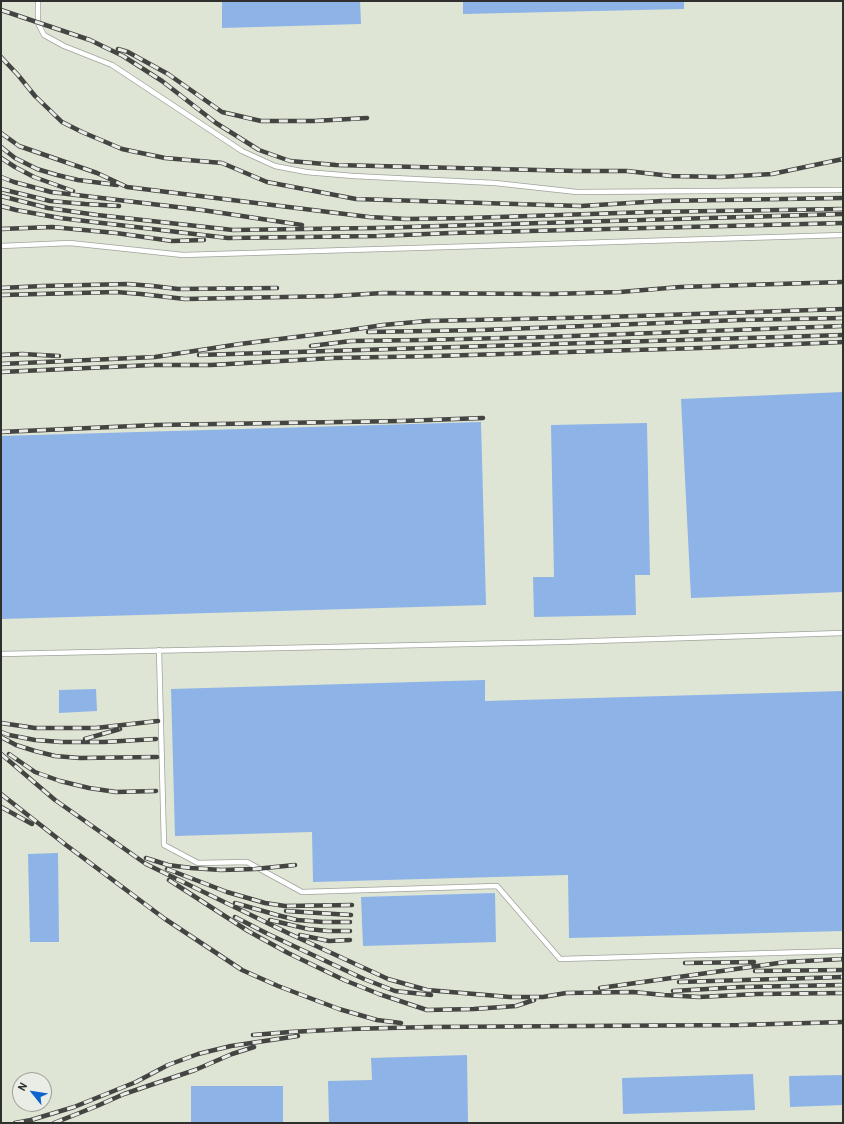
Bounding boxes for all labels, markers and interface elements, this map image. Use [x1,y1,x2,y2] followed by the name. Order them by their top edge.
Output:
[12,1072,52,1112] north arrow
[15,1080,29,1093] text: N

